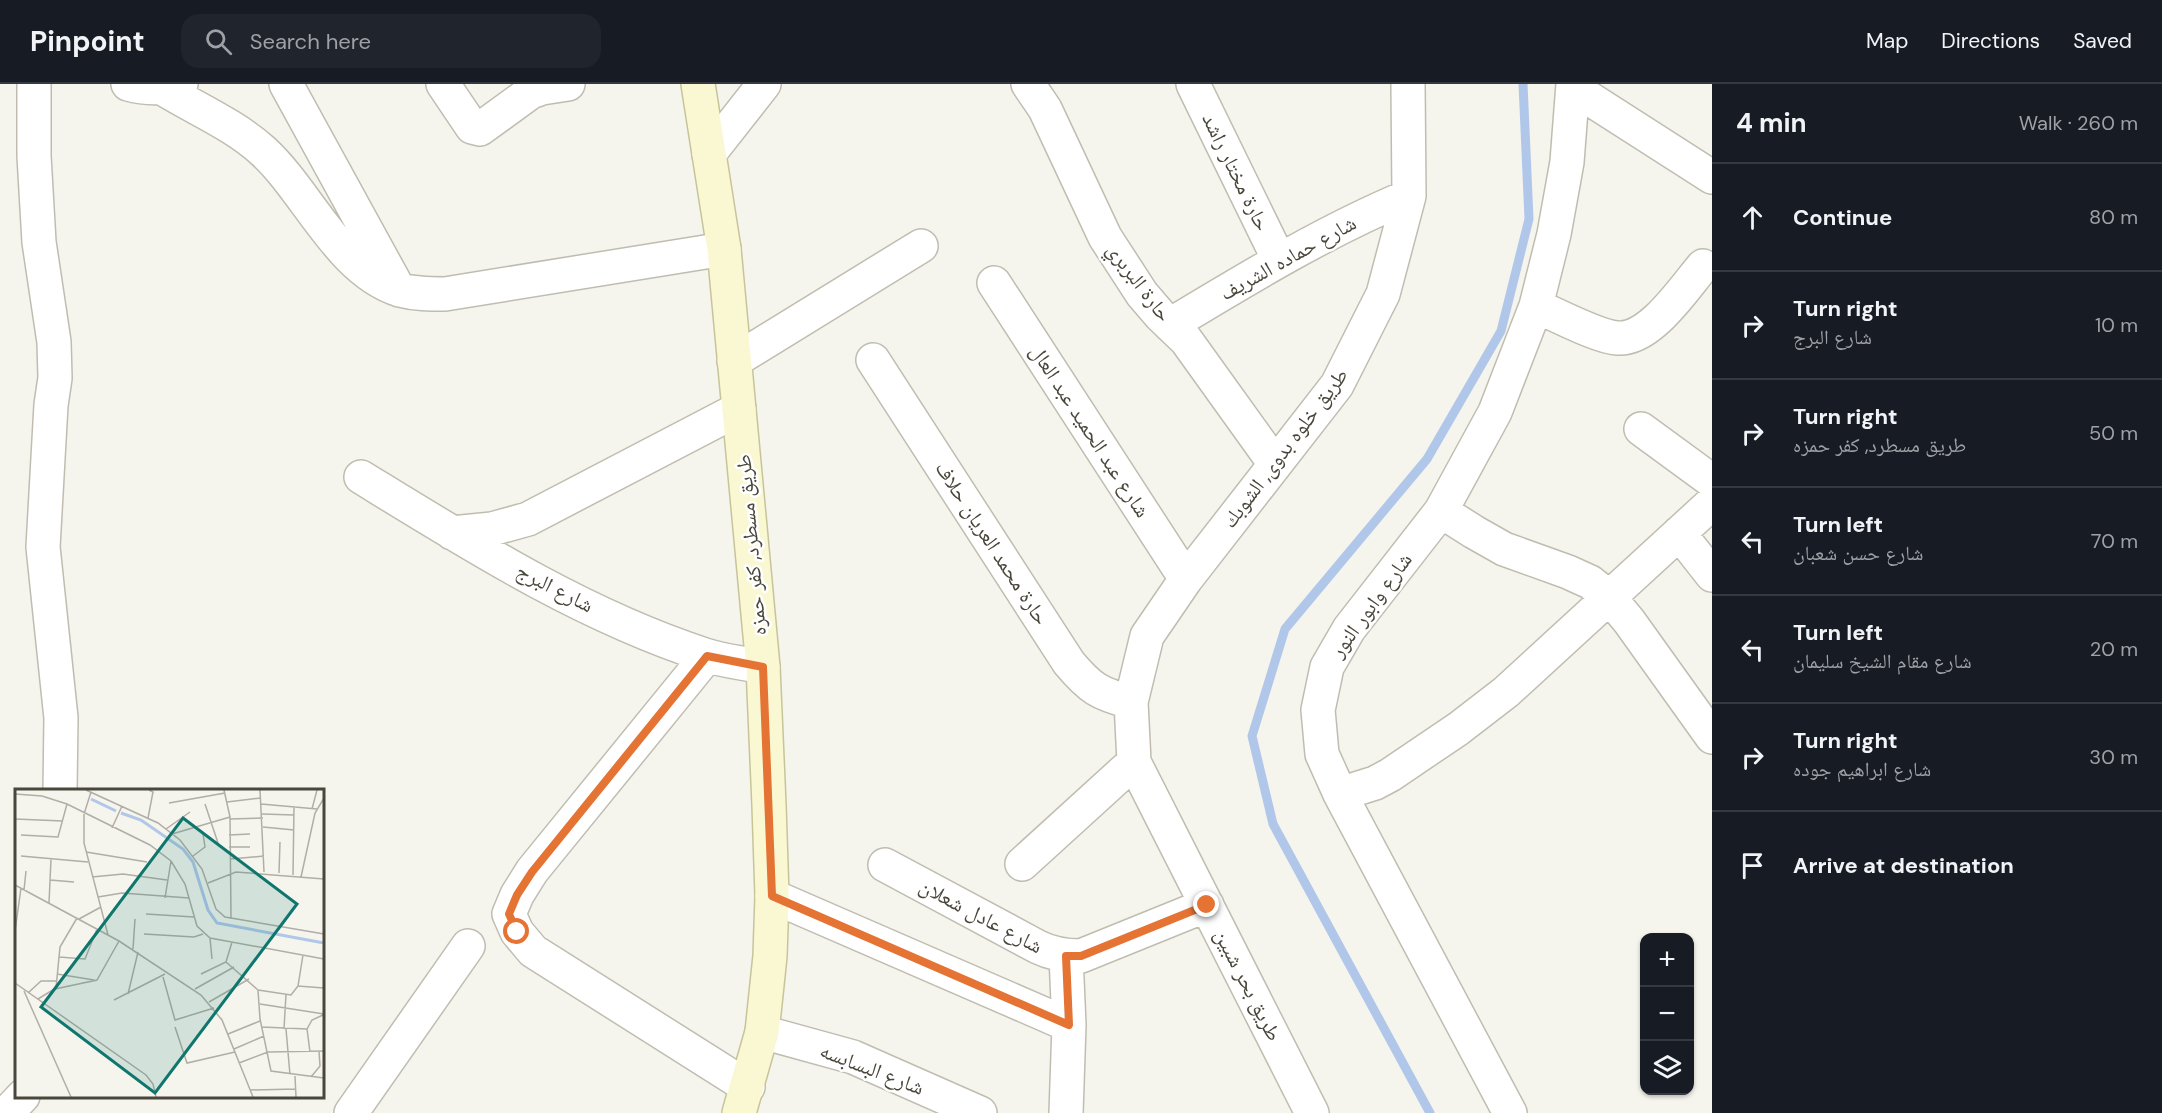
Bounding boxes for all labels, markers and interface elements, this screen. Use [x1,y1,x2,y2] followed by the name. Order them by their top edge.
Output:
[181,14,601,68] search box
[30,23,145,60] text: Pinpoint
[202,25,235,58] icon: search
[250,27,371,56] text: Search here
[1866,27,1908,55] text: Map
[1941,27,2040,55] text: Directions
[2073,27,2132,55] text: Saved
[1736,106,1807,140] text: 4 min
[1195,108,1277,236] street label: حارة مختار راشد
[2019,110,2138,136] text: Walk · 260 m
[1736,201,1769,234] icon: ahead
[1793,203,1892,232] text: Continue
[2089,204,2138,230] text: 80 m
[1215,209,1361,307] street label: شارع حماده الشريف
[1098,237,1178,329] street label: حارة البربري
[1793,294,1898,323] text: Turn right
[1736,309,1769,342] icon: right
[2095,312,2138,338] text: 10 m
[1793,324,1872,350] text: شارع البرج
[1023,339,1157,523] street label: شارع عبد الحميد عبد العال
[1216,362,1354,534] street label: طريق خلوه بدوى, الشوبك
[1793,402,1898,431] text: Turn right
[1736,417,1769,450] icon: right
[2089,420,2138,446] text: 50 m
[1793,432,1966,458] text: طريق مسطرد, كفر حمزه
[729,453,773,637] street label: طريق مسطرد, كفر حمزه
[929,456,1055,630] street label: حارة محمد العريان حلاف
[1793,510,1883,539] text: Turn left
[1736,525,1769,558] icon: left
[2091,528,2138,554] text: 70 m
[1793,540,1923,566] text: شارع حسن شعبان
[1323,547,1419,664] street label: شارع وابور النور
[512,557,598,619] street label: شارع البرج
[1793,618,1883,647] text: Turn left
[1736,633,1769,666] icon: left
[2090,636,2138,662] text: 20 m
[1793,648,1972,674] text: شارع مقام الشيخ سليمان
[1793,726,1898,755] text: Turn right
[1736,741,1769,774] icon: right
[2089,744,2138,770] text: 30 m
[1793,756,1931,782] text: شارع ابراهيم جوده
[15,789,324,1098] inset map
[1736,849,1769,882] icon: arrive
[1793,851,2014,880] text: Arrive at destination
[914,872,1048,960] street label: شارع عادل شعلان
[1193,891,1219,917] route end
[503,918,529,944] route start
[1208,924,1288,1046] street label: طريق بحر شبين
[1640,933,1694,1095] map controls
[1640,933,1694,987] button: +
[1640,987,1694,1041] button: −
[816,1036,928,1102] street label: شارع البسابسه
[1640,1041,1694,1095] button: layers

